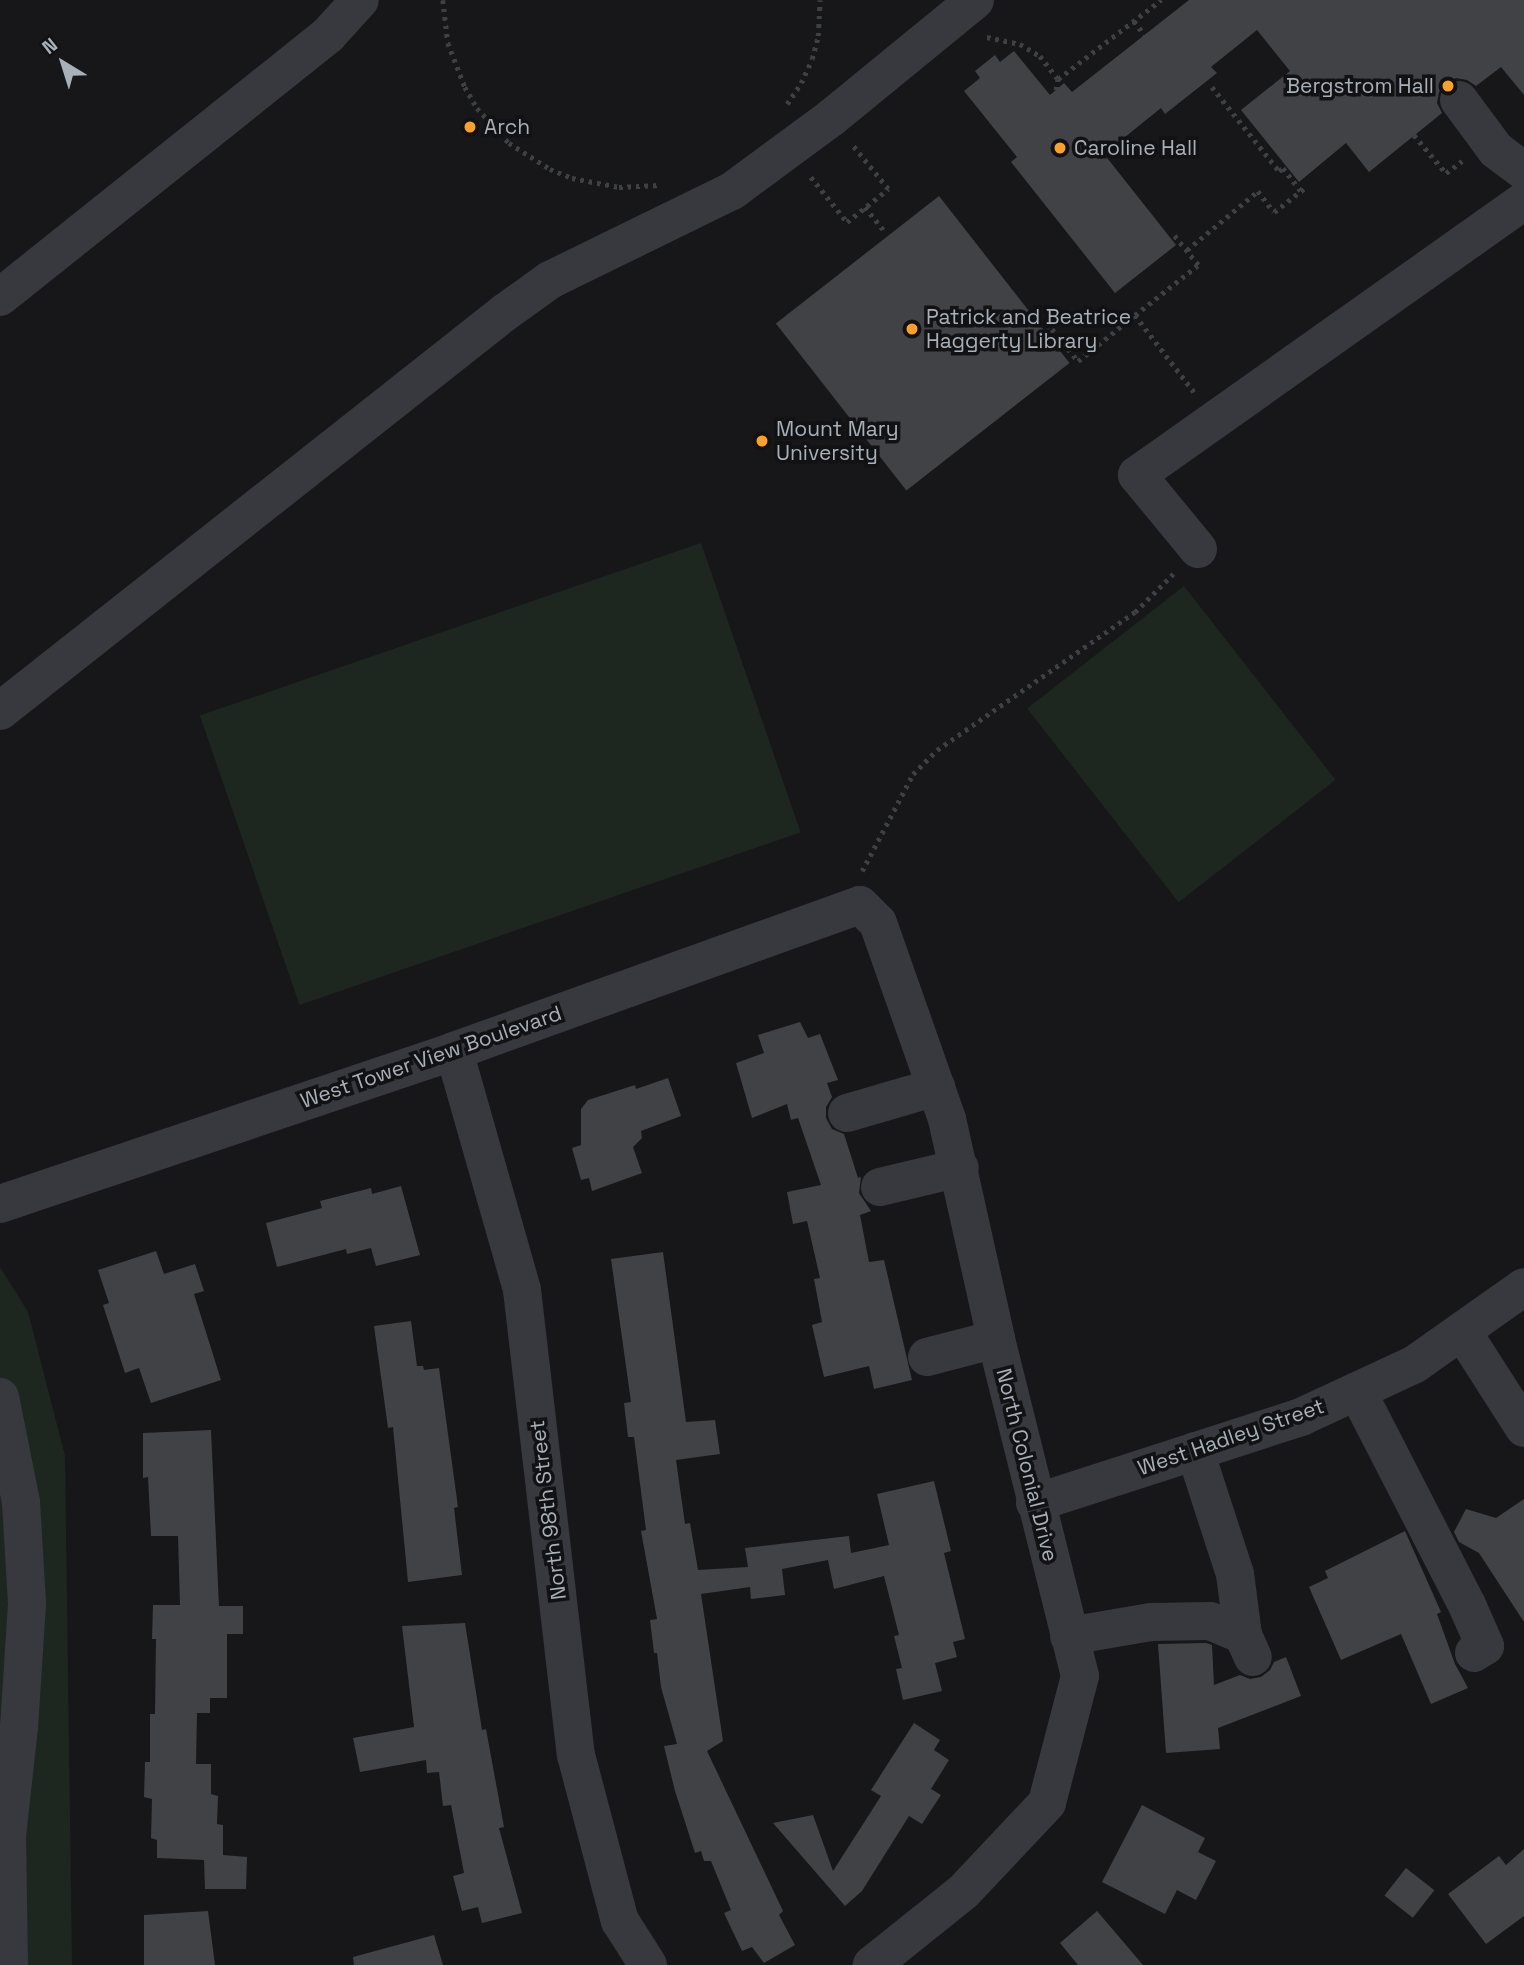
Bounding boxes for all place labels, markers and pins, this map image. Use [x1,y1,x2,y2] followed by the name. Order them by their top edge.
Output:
[1286,73,1434,99] place label: Bergstrom Hall
[1440,78,1456,94] marker: Bergstrom Hall
[484,114,530,140] place label: Arch
[462,119,478,135] marker: Arch
[1074,135,1197,161] place label: Caroline Hall
[1052,140,1068,156] marker: Caroline Hall
[926,304,1131,354] place label: Patrick and Beatrice Haggerty Library
[904,321,920,337] marker: Patrick and Beatrice Haggerty Library
[776,416,899,466] place label: Mount Mary University
[754,433,770,449] marker: Mount Mary University

